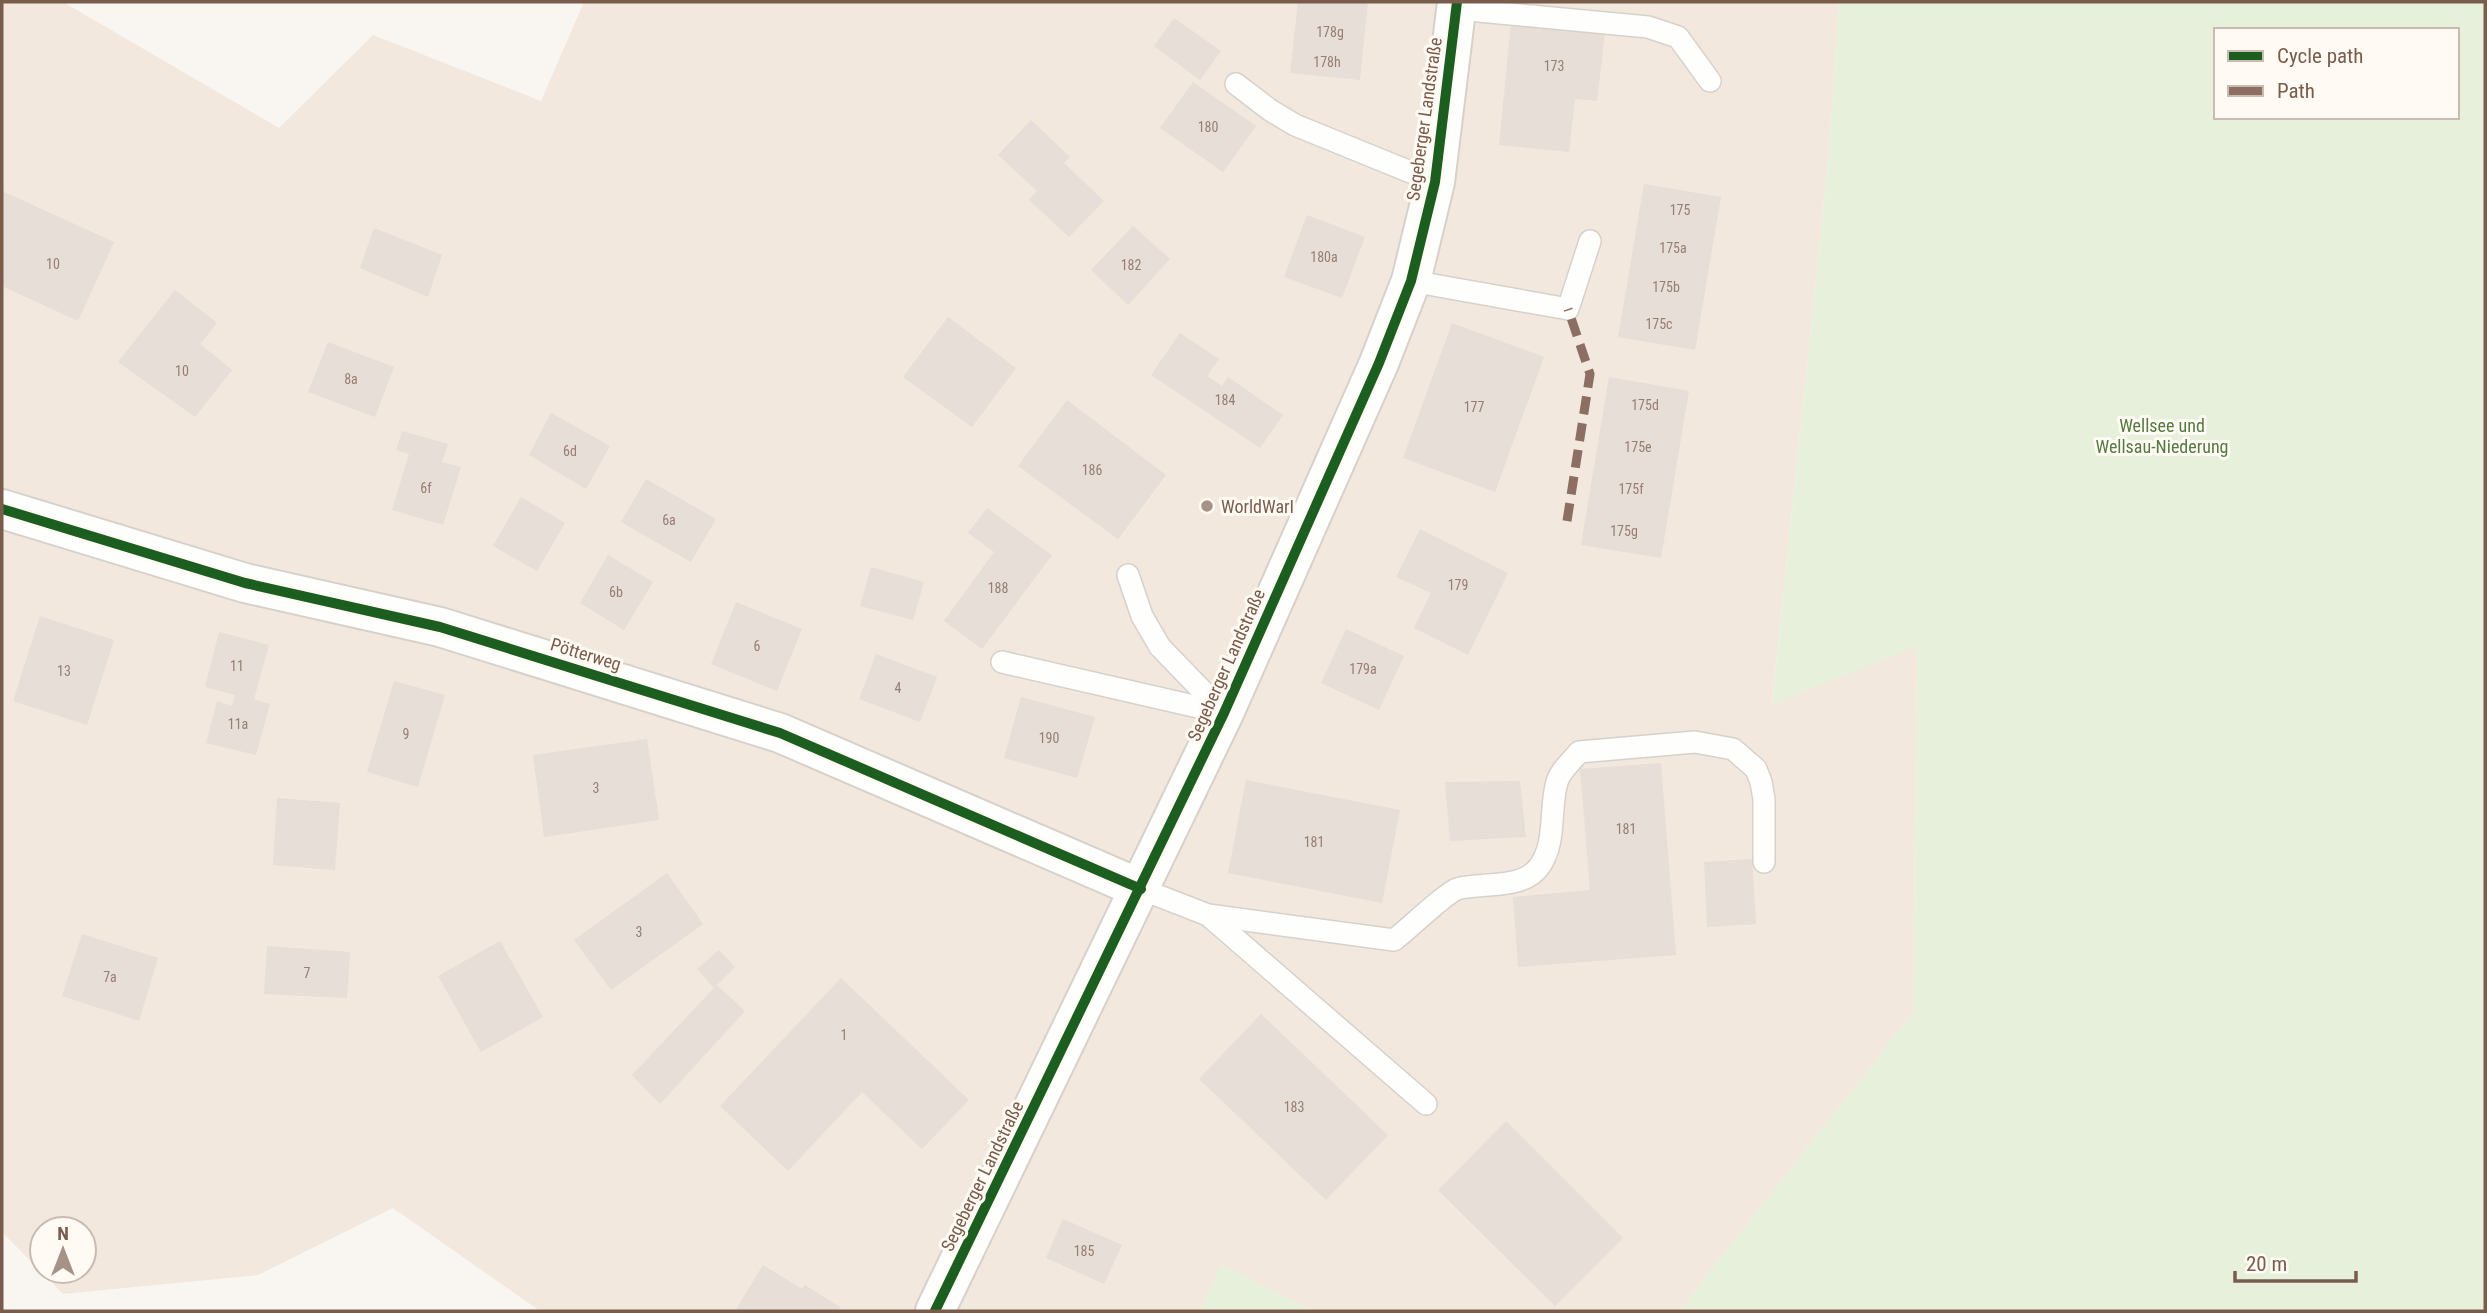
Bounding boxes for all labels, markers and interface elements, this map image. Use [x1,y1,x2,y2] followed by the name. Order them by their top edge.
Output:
[1316,24,1344,40] house number: 178g
[2214,28,2459,119] legend
[1402,36,1446,202] street label: Segeberger Landstraße
[2277,44,2363,68] text: Cycle path
[1313,54,1341,70] house number: 178h
[1544,58,1564,74] house number: 173
[2277,79,2315,103] text: Path
[1198,119,1218,135] house number: 180
[1670,202,1690,218] house number: 175
[1659,240,1687,256] house number: 175a
[1310,249,1338,265] house number: 180a
[46,256,60,272] house number: 10
[1121,257,1141,273] house number: 182
[1652,279,1680,295] house number: 175b
[1645,316,1673,332] house number: 175c
[175,363,189,379] house number: 10
[344,371,358,387] house number: 8a
[1215,392,1235,408] house number: 184
[1631,397,1659,413] house number: 175d
[1464,399,1484,415] house number: 177
[2095,415,2229,457] park label: Wellsee und Wellsau-Niederung
[1624,439,1652,455] house number: 175e
[563,443,577,459] house number: 6d
[1082,462,1102,478] house number: 186
[420,480,432,496] house number: 6f
[1618,481,1644,497] house number: 175f
[1221,496,1294,517] place label: WorldWarI
[1199,498,1215,514] marker: WorldWarI
[662,512,676,528] house number: 6a
[1610,523,1638,539] house number: 175g
[1448,577,1468,593] house number: 179
[988,580,1008,596] house number: 188
[609,584,623,600] house number: 6b
[1183,586,1269,744] street label: Segeberger Landstraße
[548,633,624,675] street label: Pötterweg
[754,638,761,654] house number: 6
[230,658,244,674] house number: 11
[1349,661,1377,677] house number: 179a
[57,663,71,679] house number: 13
[895,680,902,696] house number: 4
[228,716,248,732] house number: 11a
[403,726,409,742] house number: 9
[1039,730,1059,746] house number: 190
[593,780,599,796] house number: 3
[1616,821,1636,837] house number: 181
[1304,834,1324,850] house number: 181
[636,924,642,940] house number: 3
[304,965,311,981] house number: 7
[103,969,117,985] house number: 7a
[841,1027,847,1043] house number: 1
[936,1097,1028,1255] street label: Segeberger Landstraße
[1284,1099,1304,1115] house number: 183
[28,1215,98,1285] north arrow
[57,1222,69,1245] text: N
[2235,1240,2356,1284] scale bar
[1074,1243,1094,1259] house number: 185
[2246,1252,2287,1276] text: 20 m

